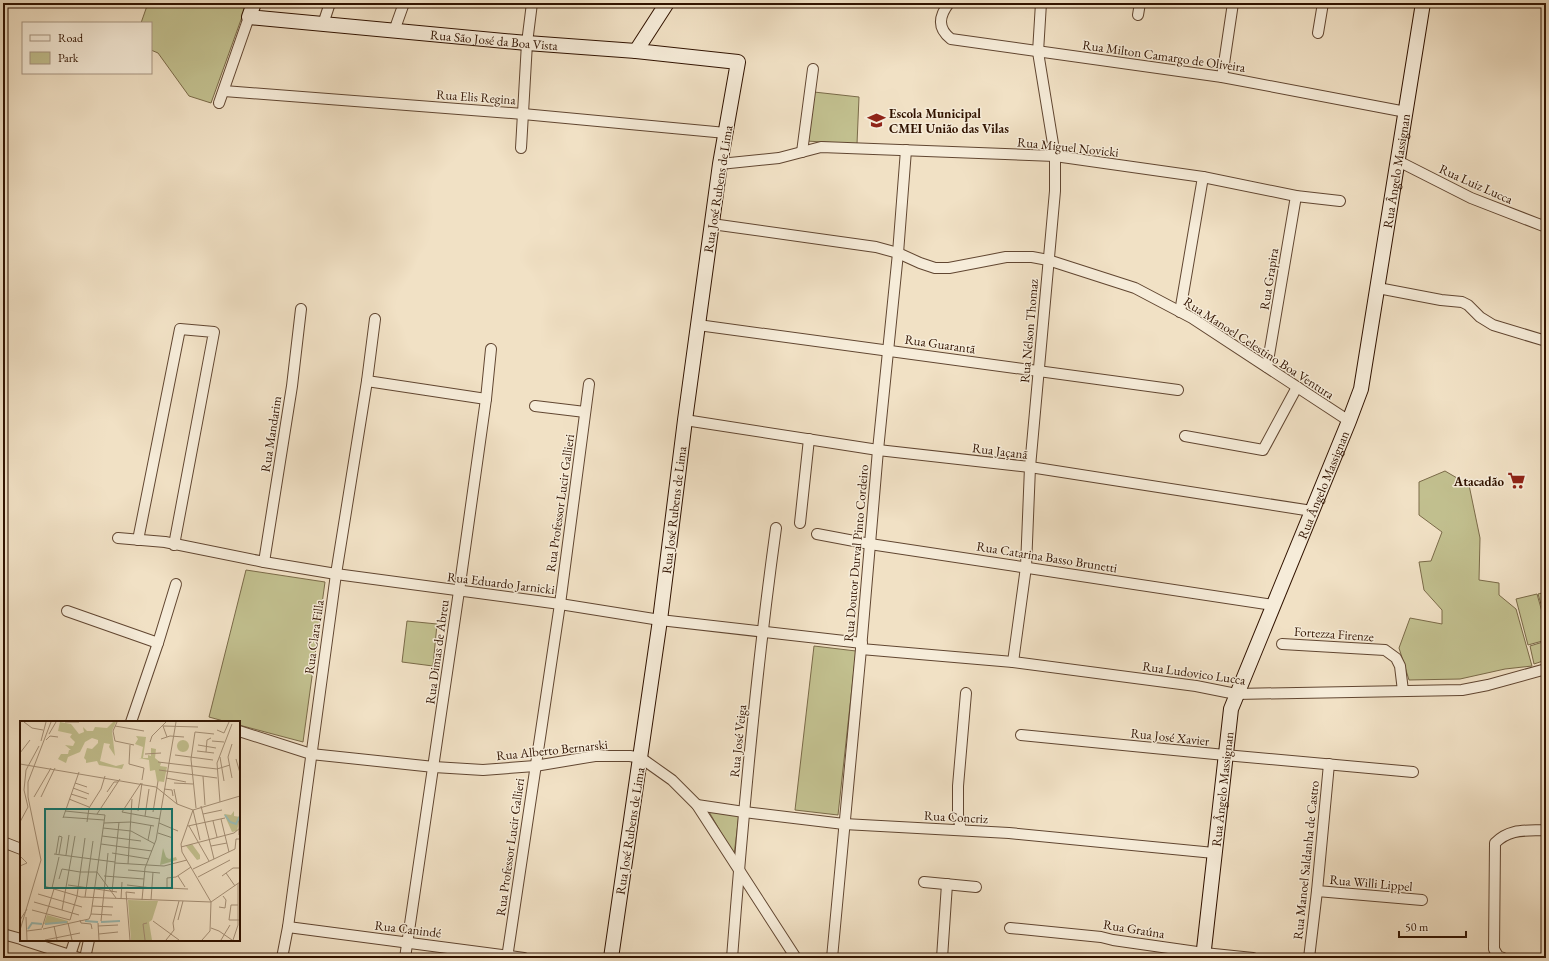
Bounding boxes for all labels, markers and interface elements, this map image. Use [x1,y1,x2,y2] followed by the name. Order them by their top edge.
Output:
[22,22,152,74] legend
[429,25,559,54] street label: Rua São José da Boa Vista
[58,30,84,46] text: Road
[1081,36,1247,76] street label: Rua Milton Camargo de Oliveira
[58,50,79,66] text: Park
[436,86,517,108] street label: Rua Elis Regina
[889,105,1009,137] place label: Escola Municipal CMEI União das Vilas
[866,110,886,130] school or university icon: Escola Municipal CMEI União das Vilas
[1378,112,1414,229] street label: Rua Ângelo Massignan
[700,123,737,254] street label: Rua José Rubens de Lima
[1016,133,1120,161] street label: Rua Miguel Novicki
[1437,160,1516,208] street label: Rua Luiz Lucca
[1256,246,1282,311] street label: Rua Grapira
[1016,278,1042,384] street label: Rua Nélson Thomaz
[1181,293,1338,403] street label: Rua Manoel Celestino Boa Ventura
[904,331,977,357] street label: Rua Guarantã
[257,395,285,473] street label: Rua Mandarim
[1293,428,1353,541] street label: Rua Ângelo Massignan
[542,433,578,573] street label: Rua Professor Lucir Gallieri
[971,439,1030,463] street label: Rua Jaçanã
[658,444,690,575] street label: Rua José Rubens de Lima
[840,464,872,642] street label: Rua Doutor Durval Pinto Cordeiro
[1507,471,1527,491] supermarket icon: Atacadão
[1453,473,1504,490] place label: Atacadão
[975,537,1119,577] street label: Rua Catarina Basso Brunetti
[446,568,556,598] street label: Rua Eduardo Jarnicki
[300,598,328,675] street label: Rua Clara Filla
[421,599,453,705] street label: Rua Dimas de Abreu
[1294,623,1374,645] street label: Fortezza Firenze
[1141,657,1247,689] street label: Rua Ludovico Lucca
[726,703,750,778] street label: Rua José Veiga
[20,721,240,941] inset map
[1130,724,1211,750] street label: Rua José Xavier
[1207,731,1237,847] street label: Rua Ângelo Massignan
[495,736,609,764] street label: Rua Alberto Bernarski
[612,765,649,896] street label: Rua José Rubens de Lima
[492,777,528,917] street label: Rua Professor Lucir Gallieri
[1289,780,1323,940] street label: Rua Manoel Saldanha de Castro
[924,807,988,827] street label: Rua Concriz
[1329,871,1413,895] street label: Rua Willi Lippel
[1399,913,1466,939] scale bar
[374,916,442,942] street label: Rua Canindé
[1102,916,1167,942] street label: Rua Graúna
[1405,919,1429,935] text: 50 m

